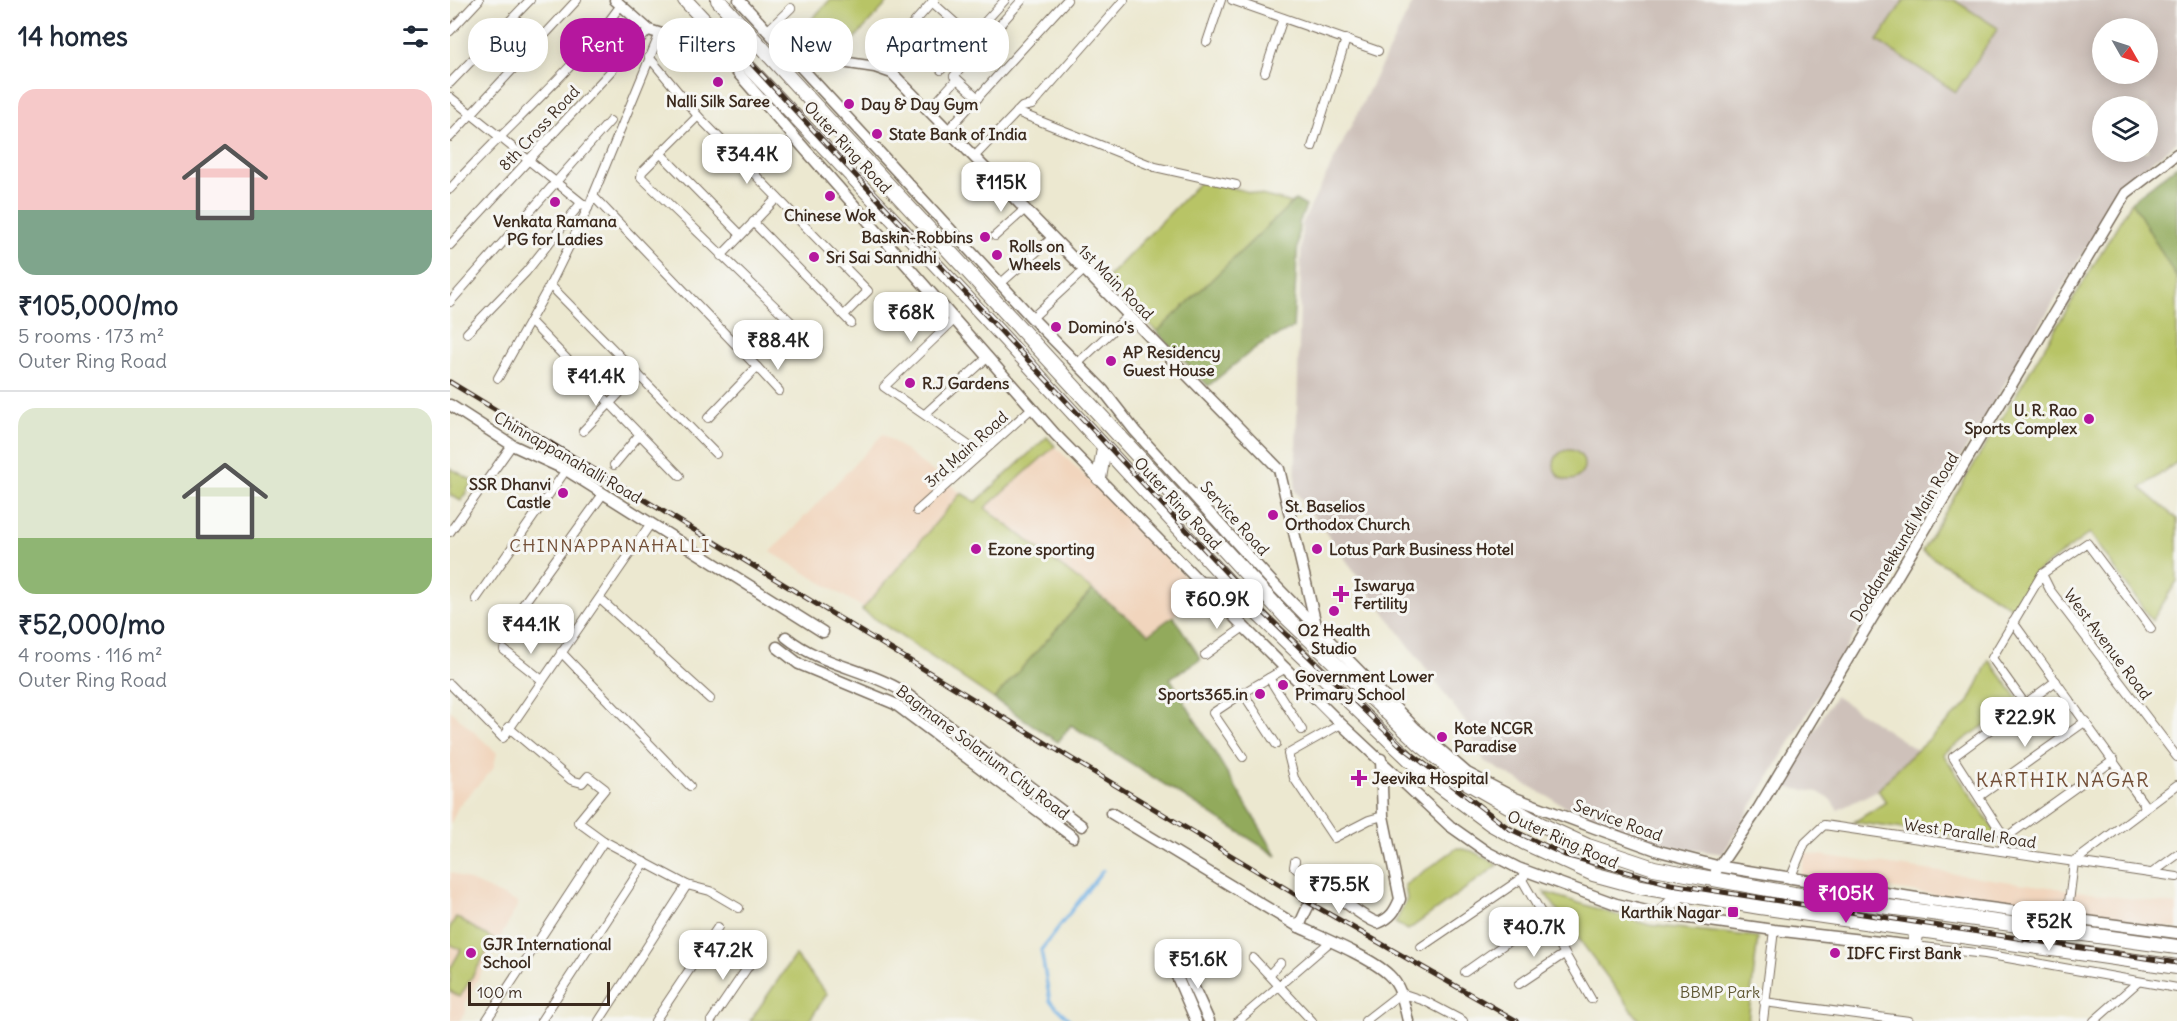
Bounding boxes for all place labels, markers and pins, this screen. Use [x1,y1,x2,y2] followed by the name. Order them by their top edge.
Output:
[711,75,725,89] marker: Nalli Silk Saree
[666,91,770,111] place label: Nalli Silk Saree
[861,94,978,115] place label: Day & Day Gym
[842,97,856,111] marker: Day & Day Gym
[889,124,1027,144] place label: State Bank of India
[870,127,884,141] marker: State Bank of India
[698,134,796,185] pin: ₹34.4K
[959,162,1043,213] pin: ₹115K
[823,189,837,203] marker: Chinese Wok
[548,195,562,209] marker: Venkata Ramana PG for Ladies
[784,205,876,225] place label: Chinese Wok
[493,211,617,249] place label: Venkata Ramana PG for Ladies
[862,227,973,247] place label: Baskin-Robbins
[978,230,992,244] marker: Baskin-Robbins
[1009,236,1065,274] place label: Rolls on Wheels
[826,247,937,267] place label: Sri Sai Sannidhi
[990,248,1004,262] marker: Rolls on Wheels
[807,250,821,264] marker: Sri Sai Sannidhi
[875,292,947,343] pin: ₹68K
[1068,317,1134,337] place label: Domino's
[729,320,827,371] pin: ₹88.4K
[1049,320,1063,334] marker: Domino's
[1123,342,1220,380] place label: AP Residency Guest House
[1104,354,1118,368] marker: AP Residency Guest House
[547,356,645,407] pin: ₹41.4K
[922,373,1009,393] place label: R.J Gardens
[903,376,917,390] marker: R.J Gardens
[1964,400,2077,439] place label: U. R. Rao Sports Complex
[2082,412,2096,426] marker: U. R. Rao Sports Complex
[469,474,551,512] place label: SSR Dhanvi Castle
[556,486,570,500] marker: SSR Dhanvi Castle
[1285,496,1410,534] place label: St. Baselios Orthodox Church
[1266,508,1280,522] marker: St. Baselios Orthodox Church
[988,539,1095,560] place label: Ezone sporting
[1329,539,1514,559] place label: Lotus Park Business Hotel
[969,542,983,556] marker: Ezone sporting
[1310,542,1324,556] marker: Lotus Park Business Hotel
[1354,575,1415,614] place label: Iswarya Fertility
[1168,579,1266,630] pin: ₹60.9K
[1332,585,1350,603] marker: Iswarya Fertility
[482,604,580,655] pin: ₹44.1K
[1327,604,1341,618] marker: O2 Health Studio
[1298,620,1370,658] place label: O2 Health Studio
[1295,666,1434,705] place label: Government Lower Primary School
[1276,678,1290,692] marker: Government Lower Primary School
[1158,684,1248,705] place label: Sports365.in
[1253,687,1267,701] marker: Sports365.in
[1976,697,2074,748] pin: ₹22.9K
[1454,718,1534,756] place label: Kote NCGR Paradise
[1435,730,1449,744] marker: Kote NCGR Paradise
[1372,768,1488,789] place label: Jeevika Hospital
[1350,769,1368,787] marker: Jeevika Hospital
[1290,864,1388,915] pin: ₹75.5K
[1804,873,1888,924] pin: ₹105K
[2013,901,2085,952] pin: ₹52K
[1621,902,1721,923] place label: Karthik Nagar
[1726,905,1740,919] marker: Karthik Nagar
[1485,907,1583,958] pin: ₹40.7K
[674,930,772,981] pin: ₹47.2K
[483,934,611,972] place label: GJR International School
[1149,939,1247,990] pin: ₹51.6K
[1847,943,1961,963] place label: IDFC First Bank
[464,946,478,960] marker: GJR International School
[1828,946,1842,960] marker: IDFC First Bank

